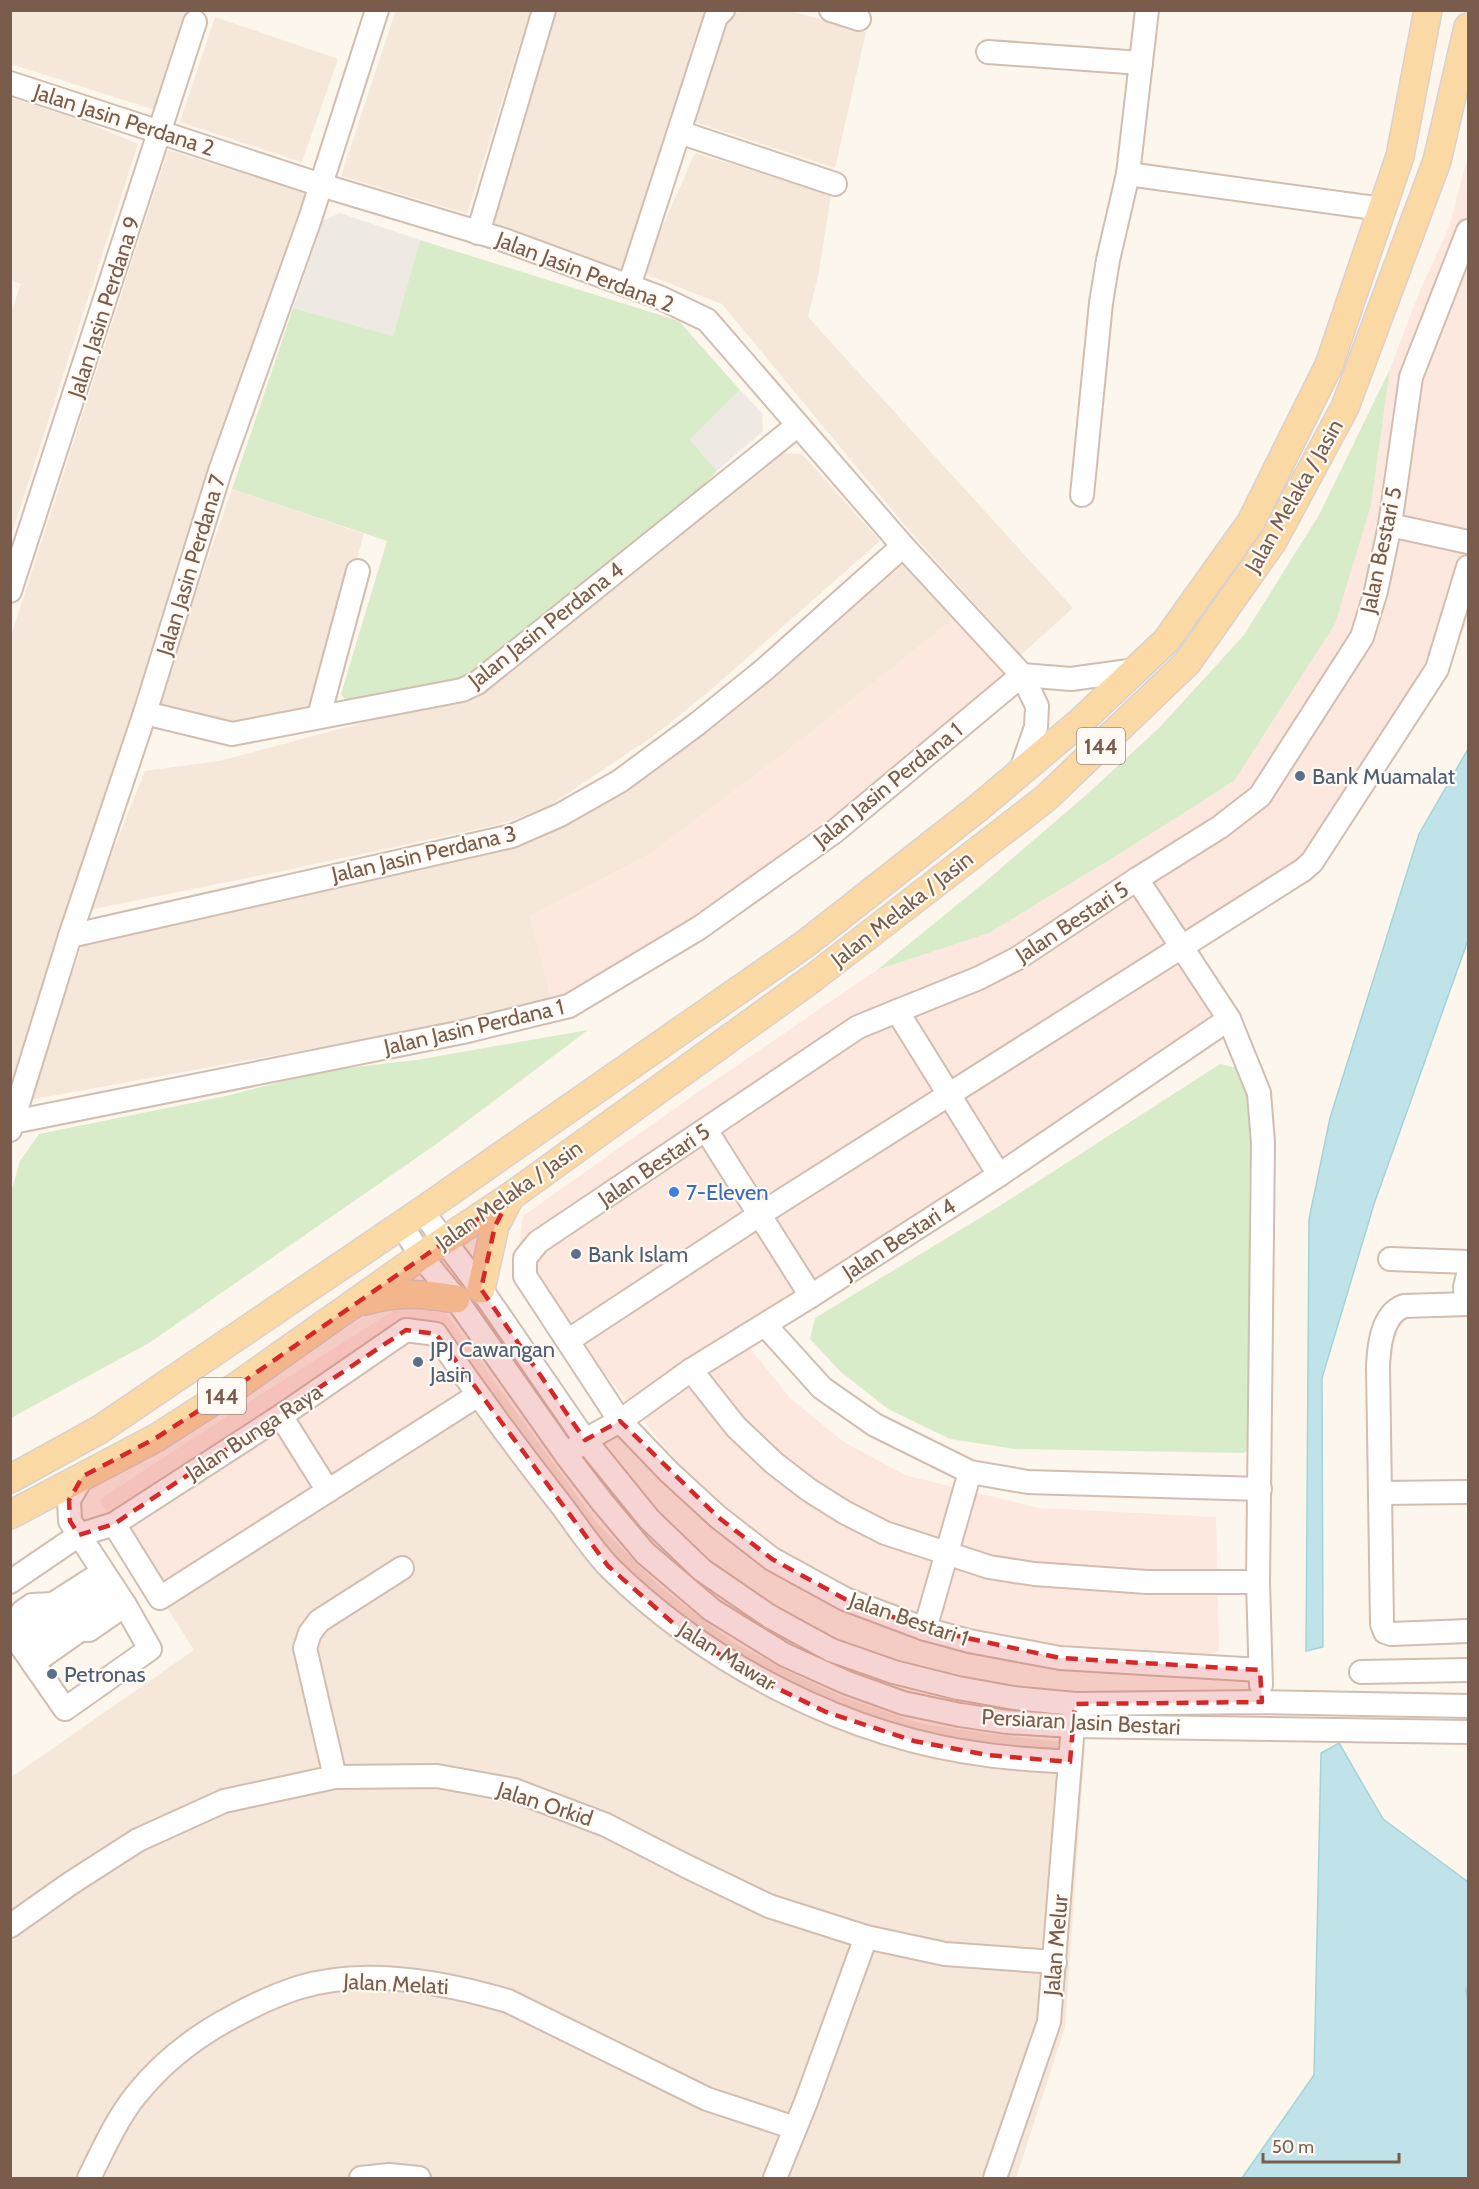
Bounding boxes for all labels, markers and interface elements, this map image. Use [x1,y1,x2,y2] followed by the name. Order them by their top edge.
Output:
[29,78,218,162] street label: Jalan Jasin Perdana 2
[62,213,146,402] street label: Jalan Jasin Perdana 9
[491,225,678,318] street label: Jalan Jasin Perdana 2
[1239,414,1349,578] street label: Jalan Melaka / Jasin
[150,471,231,660] street label: Jalan Jasin Perdana 7
[1354,484,1408,617] street label: Jalan Bestari 5
[462,556,629,695] street label: Jalan Jasin Perdana 4
[807,717,968,854] street label: Jalan Jasin Perdana 1
[1077,728,1125,764] road number: 144
[1312,763,1456,790] place label: Bank Muamalat
[1293,769,1307,783] marker: Bank Muamalat
[328,820,519,889] street label: Jalan Jasin Perdana 3
[825,845,978,973] street label: Jalan Melaka / Jasin
[1010,876,1133,969] street label: Jalan Bestari 5
[380,993,567,1061] street label: Jalan Jasin Perdana 1
[592,1118,715,1213] street label: Jalan Bestari 5
[430,1134,588,1256] street label: Jalan Melaka / Jasin
[686,1179,769,1206] place label: 7-Eleven
[667,1185,681,1199] marker: 7-Eleven
[836,1192,961,1286] street label: Jalan Bestari 4
[588,1241,688,1268] place label: Bank Islam
[569,1247,583,1261] marker: Bank Islam
[429,1336,555,1388] place label: JPJ Cawangan Jasin
[411,1355,425,1369] marker: JPJ Cawangan Jasin
[180,1378,328,1487] street label: Jalan Bunga Raya
[198,1378,246,1414] road number: 144
[845,1586,972,1652] street label: Jalan Bestari 1
[672,1615,781,1697] street label: Jalan Mawar
[64,1661,146,1688] place label: Petronas
[45,1667,59,1681] marker: Petronas
[981,1703,1181,1741] street label: Persiaran Jasin Bestari
[493,1775,596,1832] street label: Jalan Orkid
[1038,1893,1074,1998] street label: Jalan Melur
[342,1968,449,2000] street label: Jalan Melati
[1263,2126,1400,2164] scale bar
[1272,2136,1314,2158] text: 50 m

